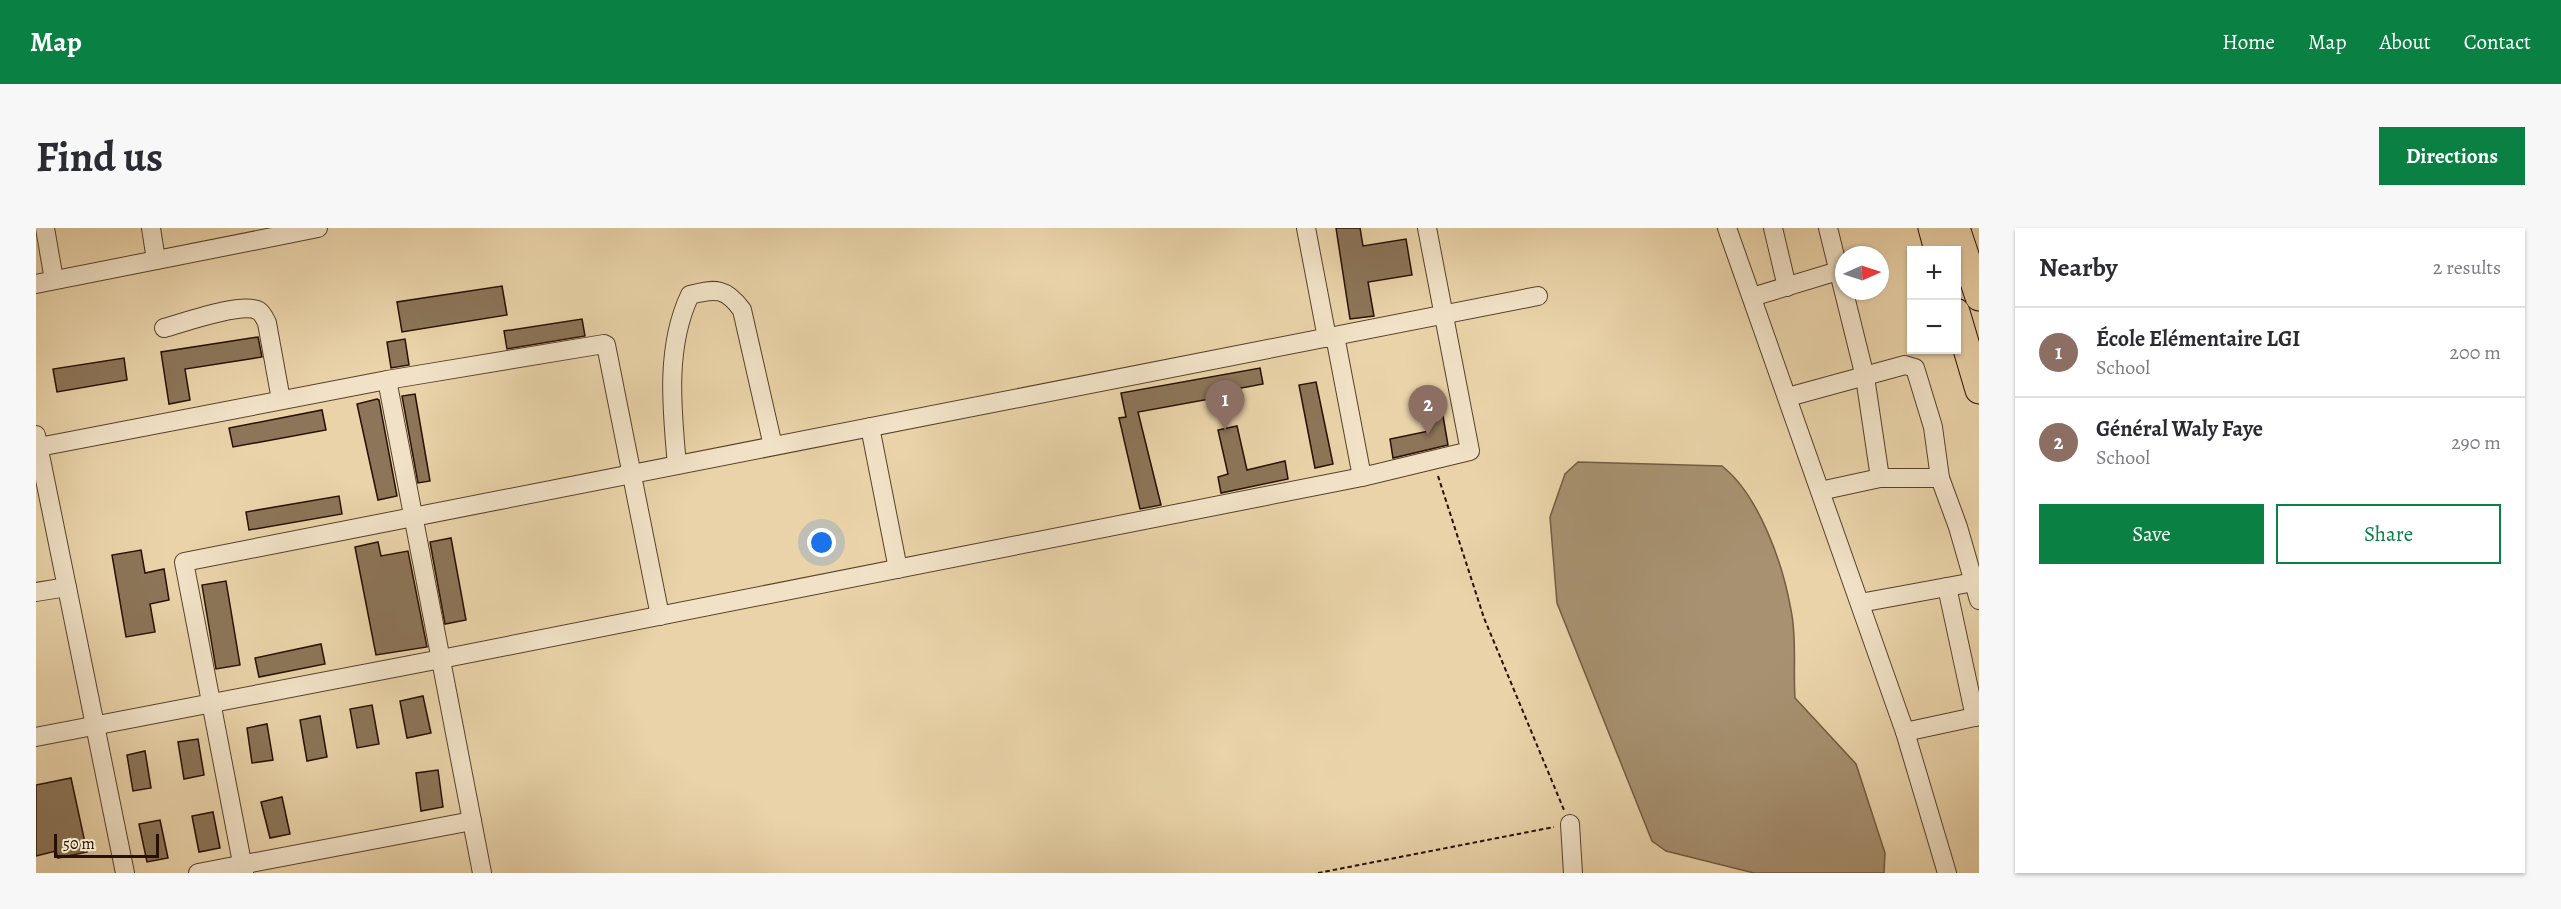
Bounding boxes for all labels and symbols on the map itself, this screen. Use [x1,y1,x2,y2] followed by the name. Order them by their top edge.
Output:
[1835,246,1889,300] north arrow
[1206,380,1244,430] pin: 1
[1408,386,1448,435] pin: 2
[807,528,836,557] your location
[54,831,159,858] scale bar

